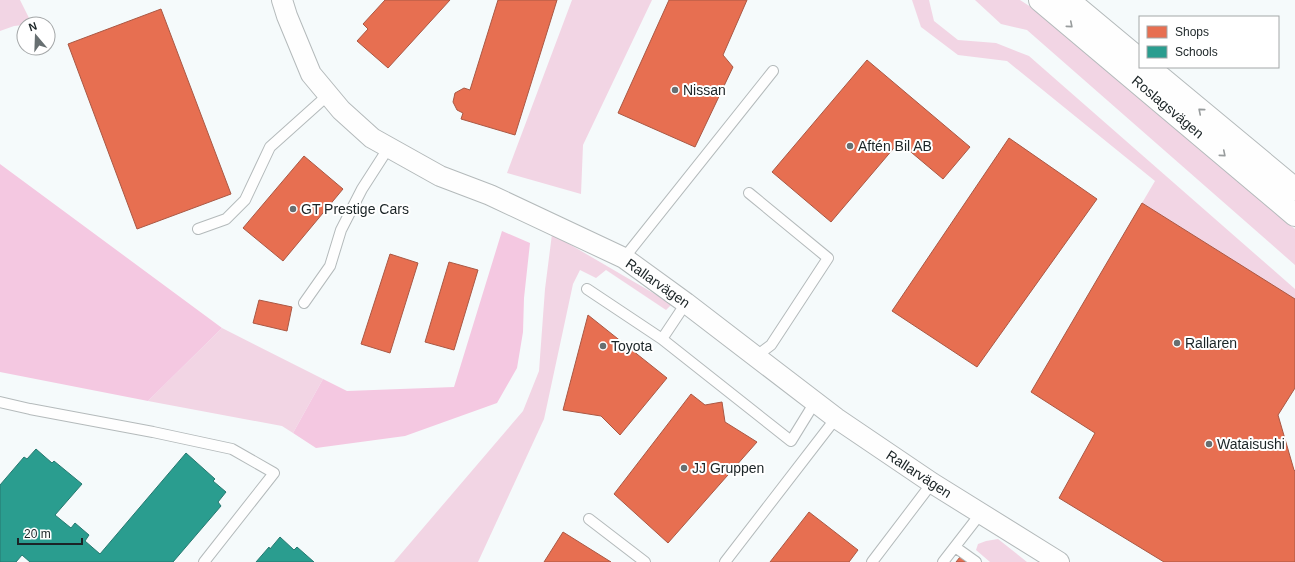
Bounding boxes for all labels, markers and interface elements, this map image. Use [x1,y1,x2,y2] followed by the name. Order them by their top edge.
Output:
[16,16,56,56] north arrow
[1139,16,1279,68] legend
[27,20,39,34] text: N
[1065,21,1073,28] one-way arrow
[1175,25,1209,39] text: Shops
[1175,45,1218,59] text: Schools
[1129,72,1207,142] street label: Roslagsvägen
[683,82,726,98] place label: Nissan
[670,85,680,95] marker: Nissan
[1198,108,1205,115] one-way arrow
[858,138,932,154] place label: Aftén Bil AB
[845,141,855,151] marker: Aftén Bil AB
[1218,149,1225,156] one-way arrow
[301,201,409,217] place label: GT Prestige Cars
[288,204,298,214] marker: GT Prestige Cars
[623,255,693,311] street label: Rallarvägen
[1185,335,1237,351] place label: Rallaren
[611,338,652,354] place label: Toyota
[1172,338,1182,348] marker: Rallaren
[598,341,608,351] marker: Toyota
[1217,436,1285,452] place label: Wataisushi
[1204,439,1214,449] marker: Wataisushi
[883,447,955,501] street label: Rallarvägen
[692,460,764,476] place label: JJ Gruppen
[679,463,689,473] marker: JJ Gruppen
[18,520,82,546] scale bar
[24,527,51,541] text: 20 m

